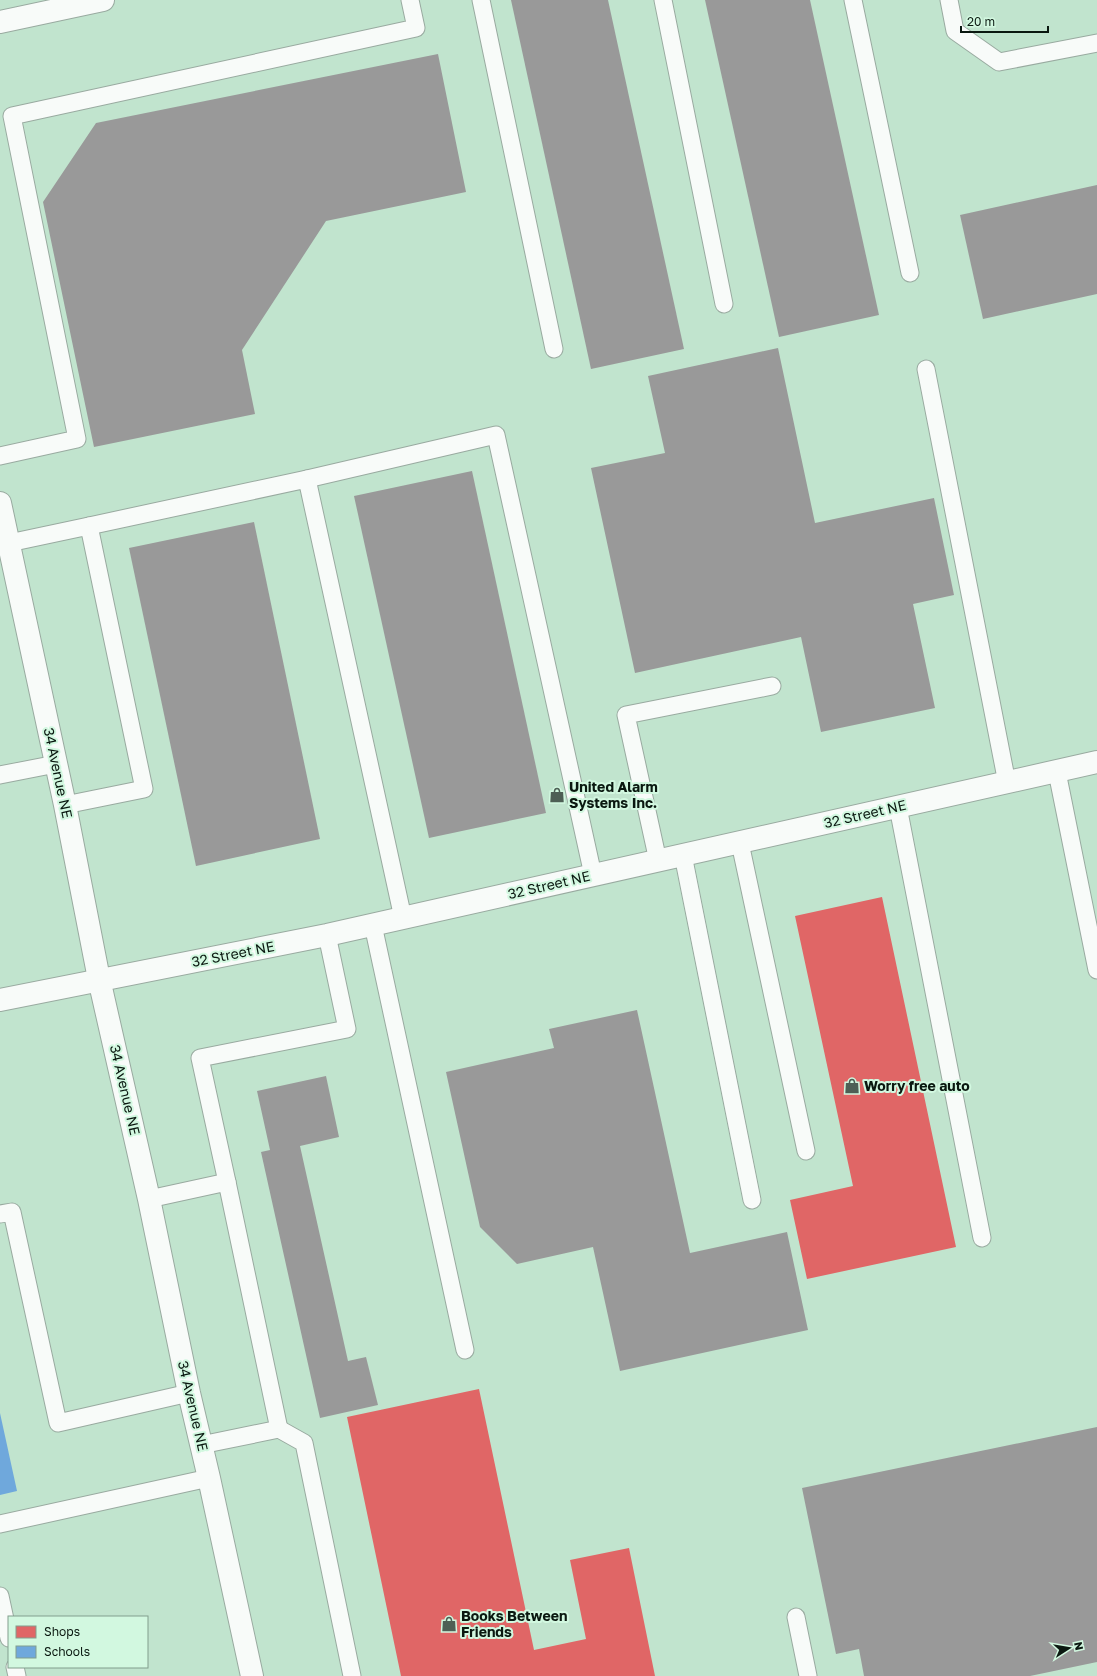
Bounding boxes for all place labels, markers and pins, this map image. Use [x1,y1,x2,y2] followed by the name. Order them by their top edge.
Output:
[569,778,658,811] place label: United Alarm Systems Inc.
[548,786,566,804] shop icon: United Alarm Systems Inc.
[843,1077,861,1095] shop icon: Worry free auto
[864,1077,970,1094] place label: Worry free auto
[461,1607,567,1640] place label: Books Between Friends
[440,1615,458,1633] shop icon: Books Between Friends

